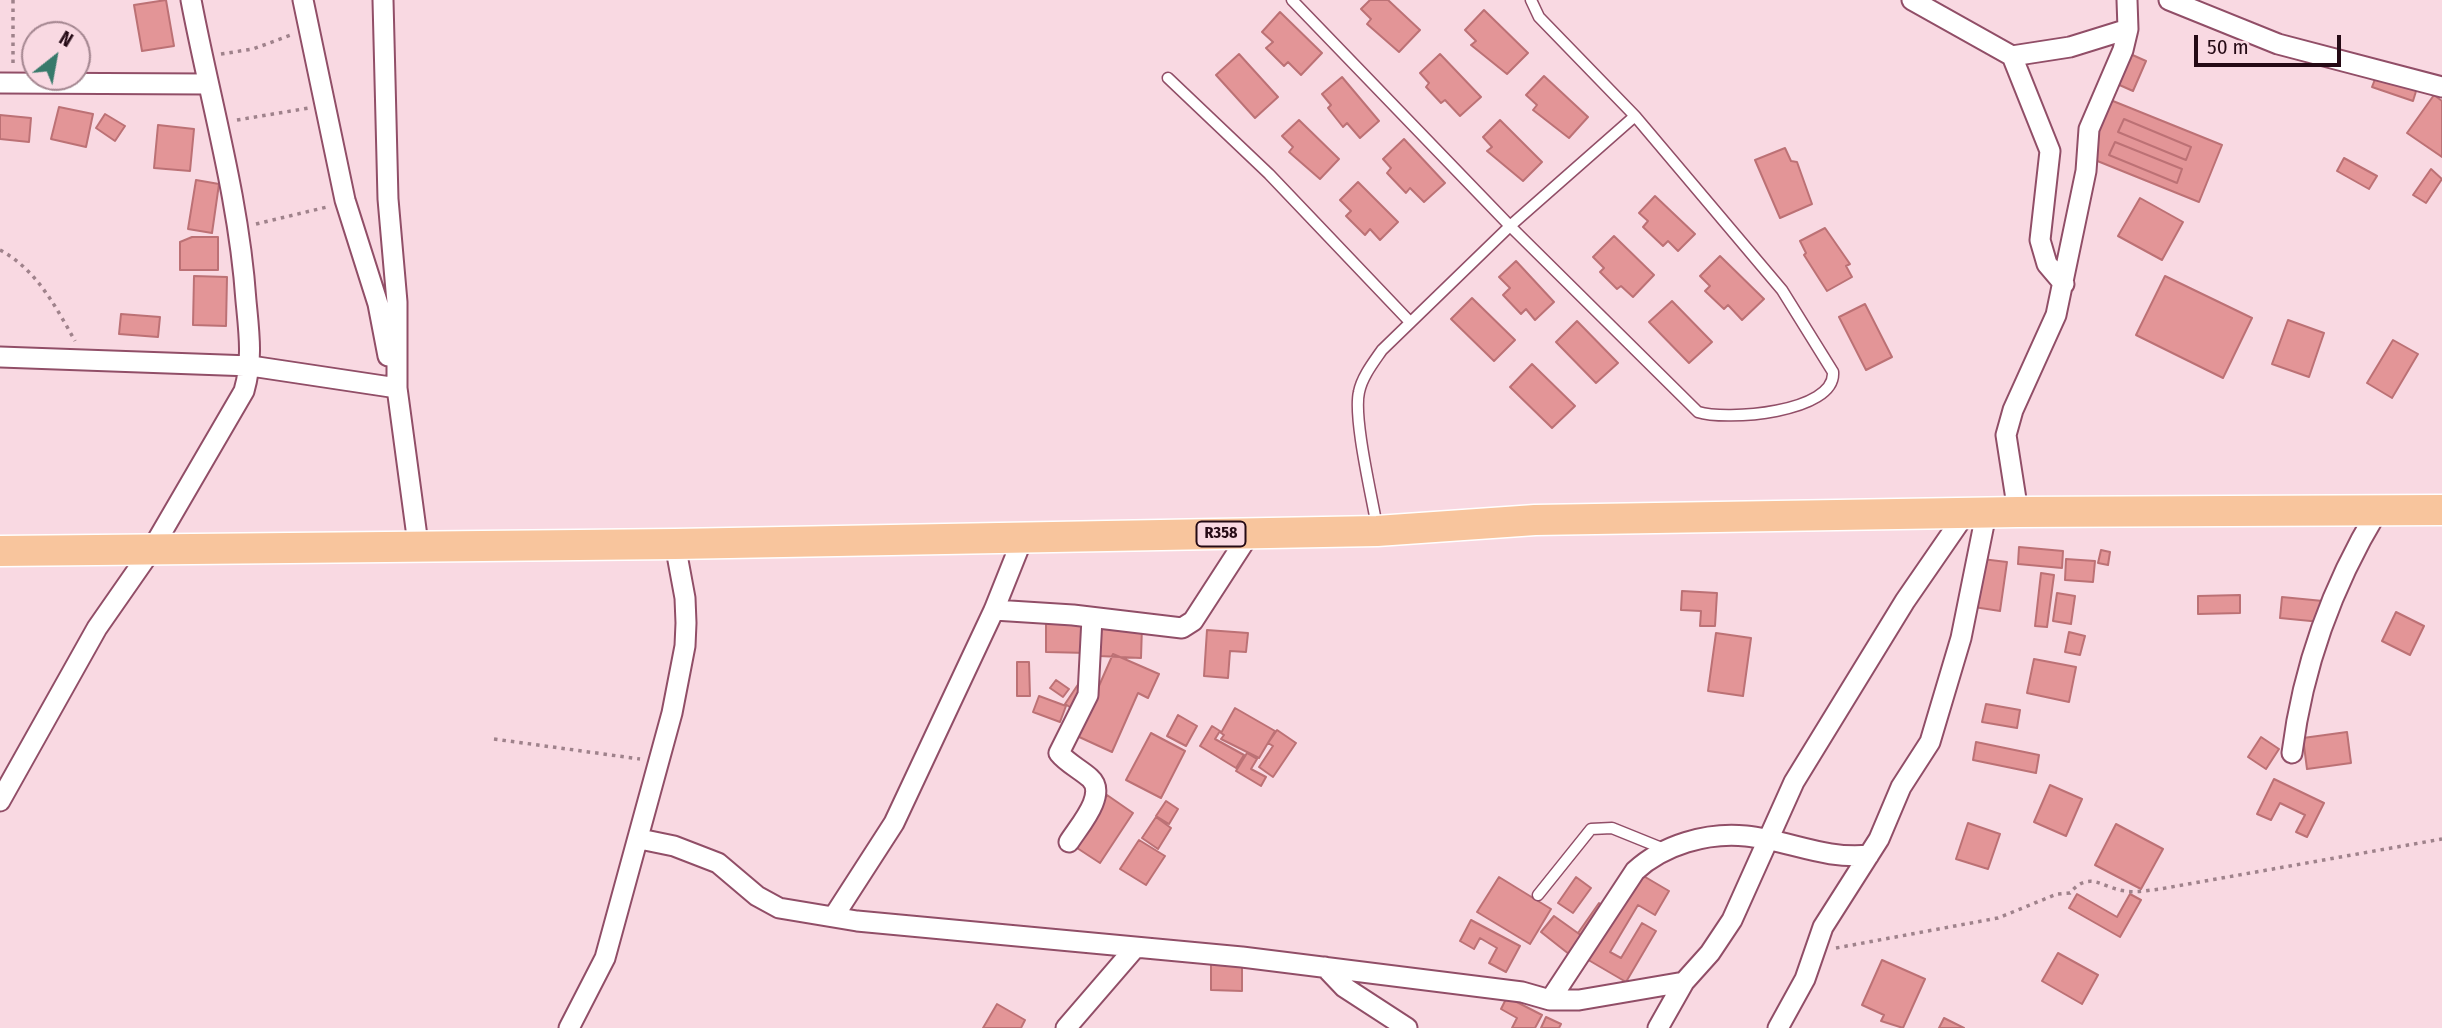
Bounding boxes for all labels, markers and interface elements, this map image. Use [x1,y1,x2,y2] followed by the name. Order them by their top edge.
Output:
[21,21,91,91] north arrow
[2197,21,2344,65] scale bar
[55,26,77,52] text: N
[2207,34,2249,60] text: 50 m
[1196,522,1246,547] road number: R358

